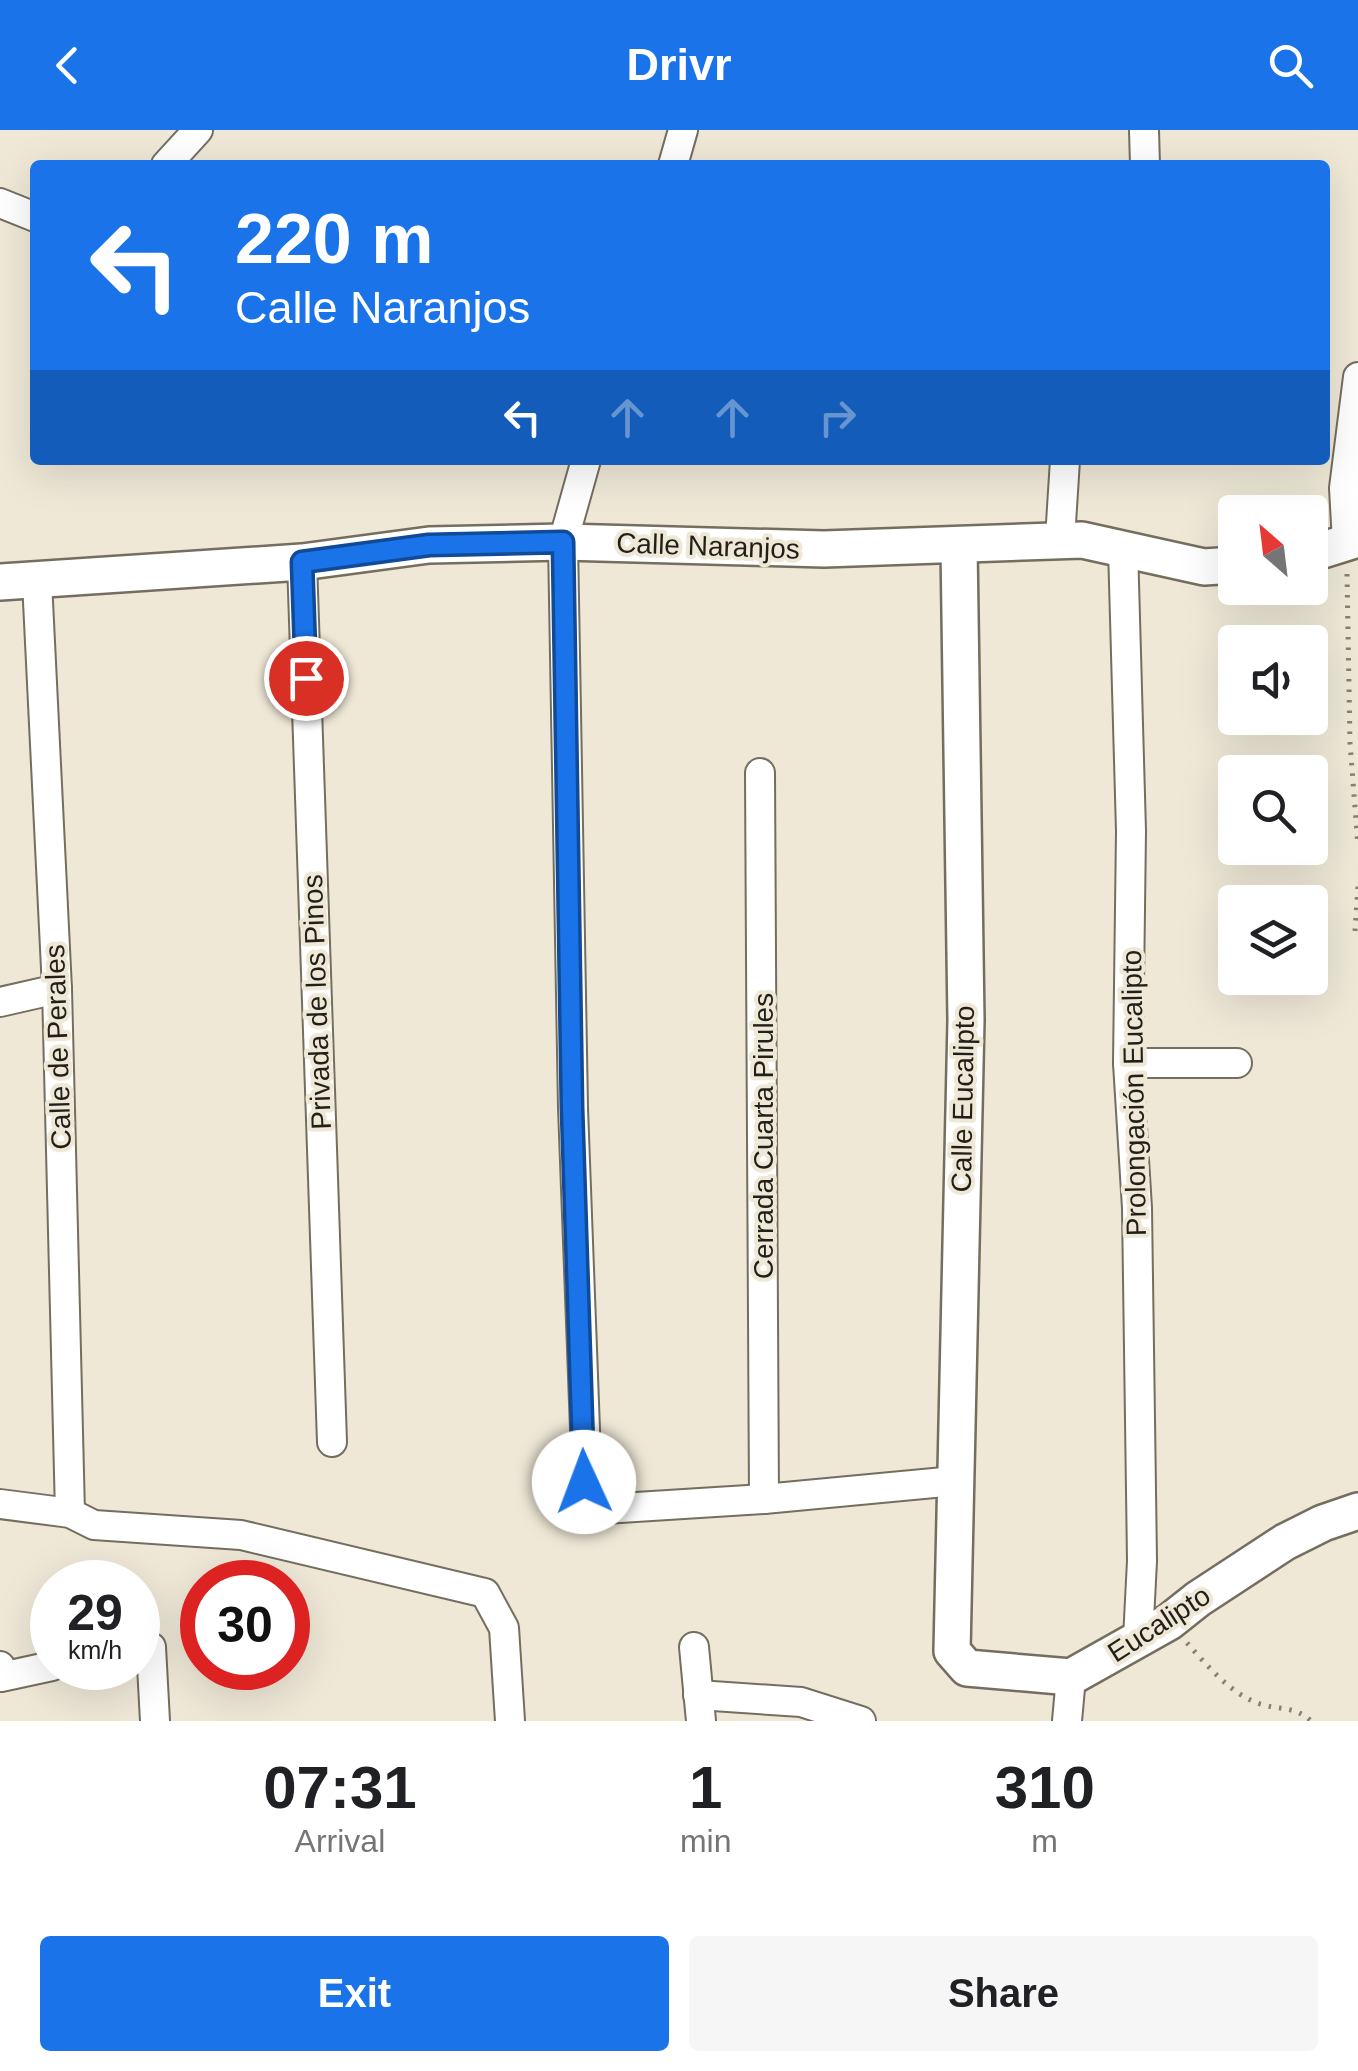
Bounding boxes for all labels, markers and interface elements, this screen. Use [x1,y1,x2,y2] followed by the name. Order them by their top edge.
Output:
[40,38,95,93] icon: back
[1263,38,1318,93] icon: search
[626,39,732,90] text: Drivr
[70,200,200,330] icon: left
[235,200,433,278] text: 220 m
[235,282,530,333] text: Calle Naranjos
[495,390,550,445] icon: left
[600,390,655,445] icon: ahead
[705,390,760,445] icon: ahead
[810,390,865,445] icon: right
[1218,495,1328,605] north arrow
[1218,495,1328,995] map controls
[616,527,800,565] street label: Calle Naranjos
[1218,625,1328,735] button: sound
[264,636,349,721] pin
[279,651,334,706] icon: arrive
[1218,755,1328,865] button: search
[297,874,337,1130] street label: Privada de los Pinos
[1218,885,1328,995] button: layers
[39,944,77,1150] street label: Calle de Perales
[1116,950,1152,1236] street label: Prolongación Eucalipto
[748,993,779,1279] street label: Cerrada Cuarta Pirules
[946,1005,980,1193] street label: Calle Eucalipto
[532,1430,636,1534] position arrow
[180,1560,310,1690] speed limit sign: 30
[1102,1580,1216,1668] street label: Eucalipto
[67,1585,123,1641] text: 29
[68,1636,122,1664] text: km/h
[263,1754,417,1821] text: 07:31
[689,1754,722,1821] text: 1
[995,1754,1095,1821] text: 310
[295,1823,385,1859] text: Arrival
[680,1823,731,1859] text: min
[1031,1823,1058,1859] text: m
[40,1936,669,2051] button: Exit
[689,1936,1318,2051] button: Share

